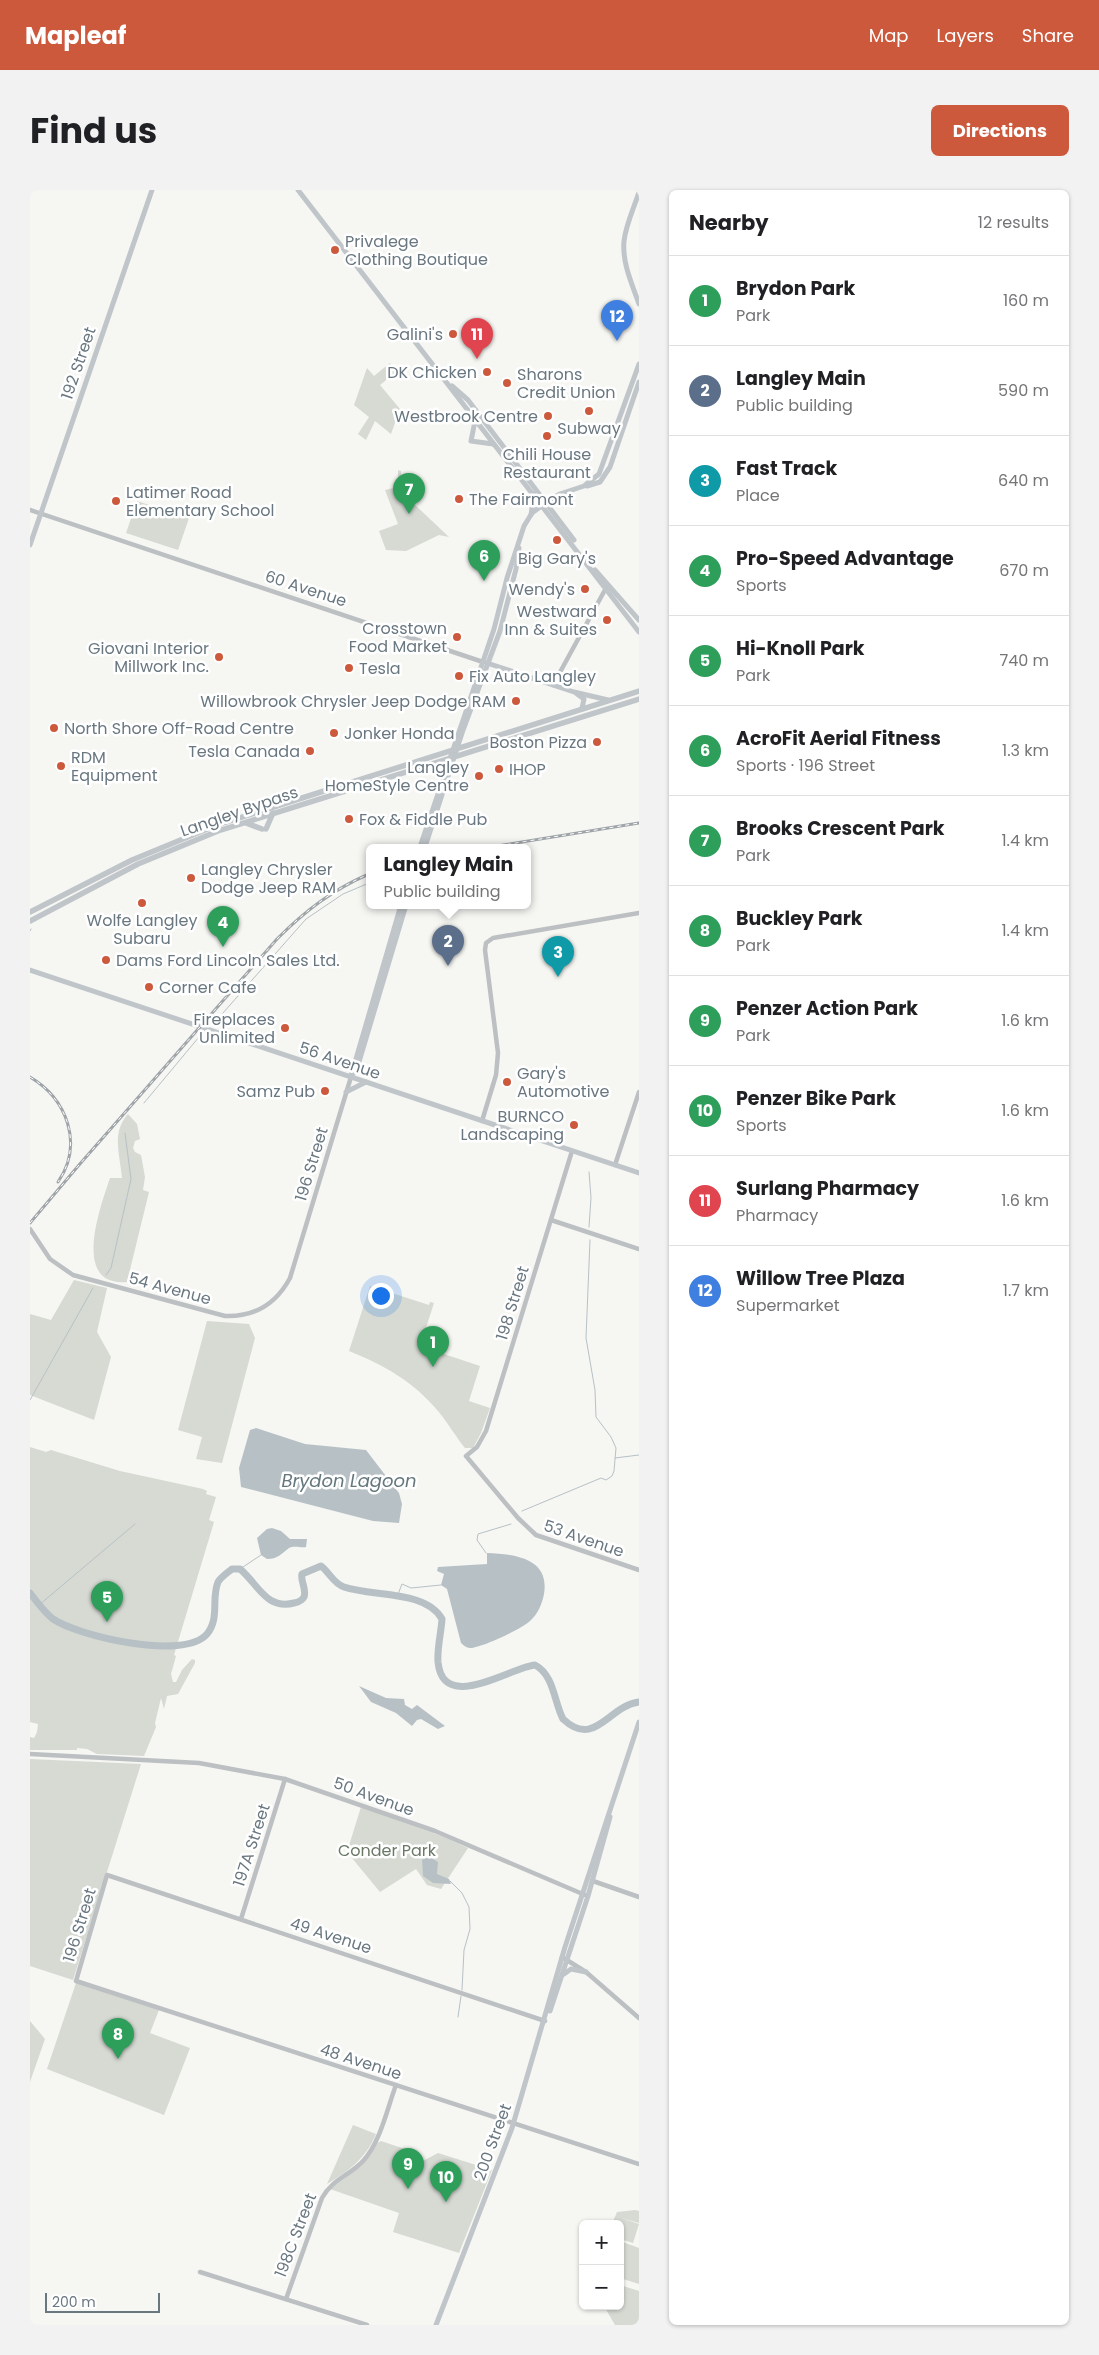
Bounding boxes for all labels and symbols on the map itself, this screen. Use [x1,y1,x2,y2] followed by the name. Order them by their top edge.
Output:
[345,230,488,271] place label: Privalege Clothing Boutique
[329,244,341,256] marker: Privalege Clothing Boutique
[601,300,633,341] pin: 12
[461,318,493,359] pin: 11
[387,323,443,346] place label: Galini's
[55,324,102,403] street label: 192 Street
[447,328,459,340] marker: Galini's
[387,361,477,384] place label: DK Chicken
[517,363,616,404] place label: Sharons Credit Union
[481,366,493,378] marker: DK Chicken
[501,377,513,389] marker: Sharons Credit Union
[394,405,538,428] place label: Westbrook Centre
[583,405,595,417] marker: Subway
[542,410,554,422] marker: Westbrook Centre
[557,417,621,440] place label: Subway
[541,430,553,442] marker: Chili House Restaurant
[503,443,591,484] place label: Chili House Restaurant
[393,473,425,514] pin: 7
[126,481,274,522] place label: Latimer Road Elementary School
[469,488,574,511] place label: The Fairmont
[453,493,465,505] marker: The Fairmont
[110,495,122,507] marker: Latimer Road Elementary School
[551,534,563,546] marker: Big Gary's
[468,540,500,581] pin: 6
[518,547,596,570] place label: Big Gary's
[262,564,350,613] street label: 60 Avenue
[509,578,575,601] place label: Wendy's
[579,583,591,595] marker: Wendy's
[505,600,597,641] place label: Westward Inn & Suites
[601,614,613,626] marker: Westward Inn & Suites
[349,617,447,658] place label: Crosstown Food Market
[451,631,463,643] marker: Crosstown Food Market
[88,637,209,678] place label: Giovani Interior Millwork Inc.
[213,651,225,663] marker: Giovani Interior Millwork Inc.
[359,657,401,680] place label: Tesla
[343,662,355,674] marker: Tesla
[469,665,596,688] place label: Fix Auto Langley
[453,670,465,682] marker: Fix Auto Langley
[200,690,506,713] place label: Willowbrook Chrysler Jeep Dodge RAM
[510,695,522,707] marker: Willowbrook Chrysler Jeep Dodge RAM
[64,717,294,740] place label: North Shore Off-Road Centre
[48,722,60,734] marker: North Shore Off-Road Centre
[344,722,455,745] place label: Jonker Honda
[328,727,340,739] marker: Jonker Honda
[489,731,587,754] place label: Boston Pizza
[591,736,603,748] marker: Boston Pizza
[188,740,300,763] place label: Tesla Canada
[304,745,316,757] marker: Tesla Canada
[71,746,158,787] place label: RDM Equipment
[325,756,469,797] place label: Langley HomeStyle Centre
[509,758,546,781] place label: IHOP
[55,760,67,772] marker: RDM Equipment
[493,763,505,775] marker: IHOP
[473,770,485,782] marker: Langley HomeStyle Centre
[177,781,301,842] street label: Langley Bypass
[359,808,488,831] place label: Fox & Fiddle Pub
[343,813,355,825] marker: Fox & Fiddle Pub
[201,858,336,899] place label: Langley Chrysler Dodge Jeep RAM
[185,872,197,884] marker: Langley Chrysler Dodge Jeep RAM
[136,897,148,909] marker: Wolfe Langley Subaru
[207,906,239,947] pin: 4
[87,909,197,950] place label: Wolfe Langley Subaru
[432,925,464,966] pin: 2
[542,936,574,977] pin: 3
[116,949,340,972] place label: Dams Ford Lincoln Sales Ltd.
[100,954,112,966] marker: Dams Ford Lincoln Sales Ltd.
[159,976,256,999] place label: Corner Cafe
[143,981,155,993] marker: Corner Cafe
[194,1008,275,1049] place label: Fireplaces Unlimited
[279,1022,291,1034] marker: Fireplaces Unlimited
[296,1036,384,1085] street label: 56 Avenue
[517,1062,610,1103] place label: Gary's Automotive
[501,1076,513,1088] marker: Gary's Automotive
[236,1080,315,1103] place label: Samz Pub
[319,1085,331,1097] marker: Samz Pub
[461,1105,564,1146] place label: BURNCO Landscaping
[568,1119,580,1131] marker: BURNCO Landscaping
[289,1124,334,1204] street label: 196 Street
[490,1263,535,1343] street label: 198 Street
[126,1266,214,1311] street label: 54 Avenue
[368,1283,394,1309] your location
[417,1326,449,1367] pin: 1
[281,1468,417,1493] water label: Brydon Lagoon
[540,1514,627,1563] street label: 53 Avenue
[91,1581,123,1622] pin: 5
[330,1771,418,1822] street label: 50 Avenue
[227,1801,276,1890] street label: 197A Street
[338,1839,437,1862] park label: Conder Park
[57,1885,102,1965] street label: 196 Street
[287,1911,375,1959] street label: 49 Avenue
[102,2018,134,2059] pin: 8
[317,2037,405,2085] street label: 48 Avenue
[468,2100,517,2184] street label: 200 Street
[392,2148,424,2189] pin: 9
[430,2161,462,2202] pin: 10
[269,2189,322,2281] street label: 198C Street
[45,2290,160,2313] scale bar

